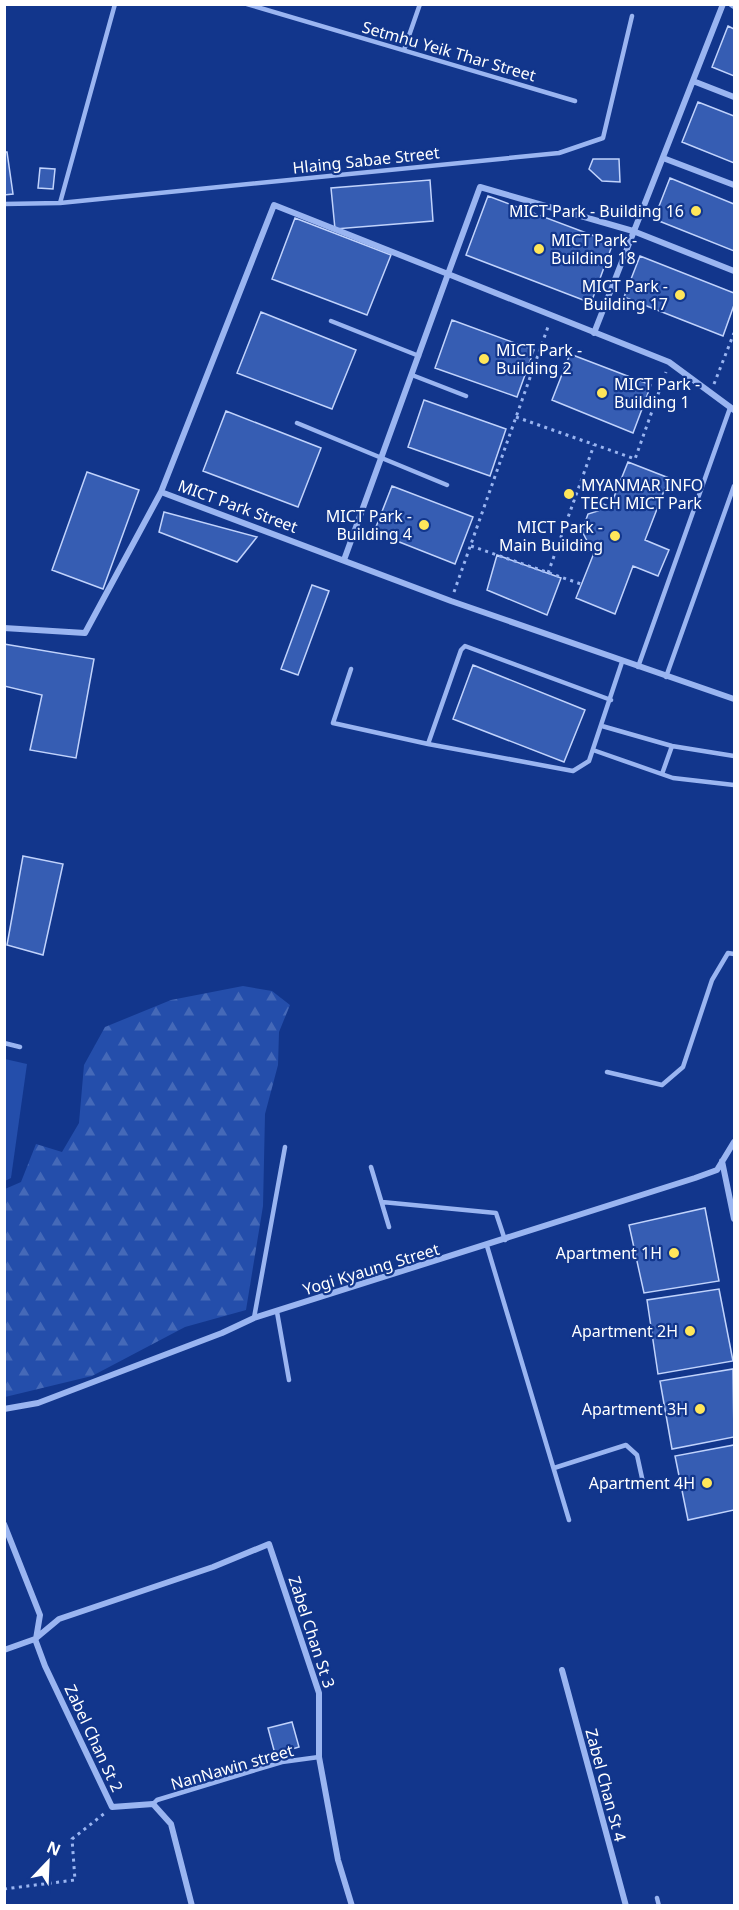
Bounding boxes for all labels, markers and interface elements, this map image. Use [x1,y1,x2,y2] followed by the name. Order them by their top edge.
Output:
[360,16,539,86] street label: Setmhu Yeik Thar Street
[292,141,441,179] street label: Hlaing Sabae Street
[509,200,684,222] place label: MICT Park - Building 16
[689,204,703,218] marker: MICT Park - Building 16
[551,229,637,269] place label: MICT Park - Building 18
[532,242,546,256] marker: MICT Park - Building 18
[582,275,668,315] place label: MICT Park - Building 17
[673,288,687,302] marker: MICT Park - Building 17
[496,339,582,379] place label: MICT Park - Building 2
[477,352,491,366] marker: MICT Park - Building 2
[614,373,700,413] place label: MICT Park - Building 1
[595,386,609,400] marker: MICT Park - Building 1
[175,474,301,538] street label: MICT Park Street
[581,474,703,514] place label: MYANMAR INFO TECH MICT Park
[562,487,576,501] marker: MYANMAR INFO TECH MICT Park
[326,505,412,545] place label: MICT Park - Building 4
[499,516,603,556] place label: MICT Park - Main Building
[417,518,431,532] marker: MICT Park - Building 4
[608,529,622,543] marker: MICT Park - Main Building
[300,1238,442,1300] street label: Yogi Kyaung Street
[556,1242,662,1264] place label: Apartment 1H
[667,1246,681,1260] marker: Apartment 1H
[572,1320,678,1342] place label: Apartment 2H
[683,1324,697,1338] marker: Apartment 2H
[582,1398,688,1420] place label: Apartment 3H
[693,1402,707,1416] marker: Apartment 3H
[589,1472,695,1494] place label: Apartment 4H
[700,1476,714,1490] marker: Apartment 4H
[284,1573,340,1691] street label: Zabel Chan St 3
[59,1681,129,1795] street label: Zabel Chan St 2
[580,1726,632,1844] street label: Zabel Chan St 4
[168,1739,296,1795] street label: NanNawin street
[18,1832,78,1892] north arrow
[44,1836,64,1861] text: N

